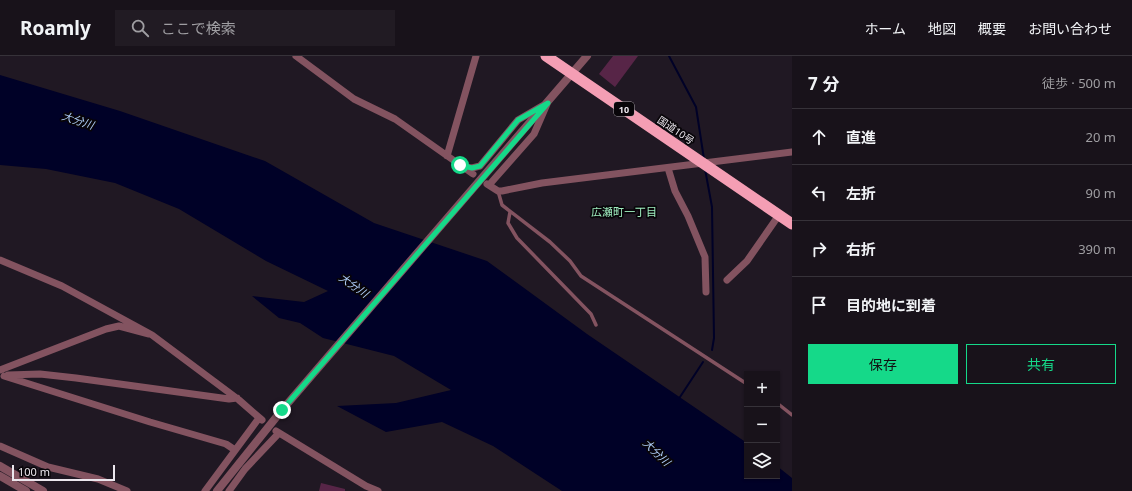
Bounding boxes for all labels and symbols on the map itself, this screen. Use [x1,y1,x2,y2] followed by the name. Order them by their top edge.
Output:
[614,102,634,116] road number: 10
[60,108,97,133] water label: 大分川
[655,113,697,147] street label: 国道10号
[451,156,469,174] route start
[591,204,657,219] district label: 広瀬町一丁目
[336,269,373,301] water label: 大分川
[273,401,291,419] route end
[640,435,675,470] water label: 大分川
[12,463,115,482] scale bar

